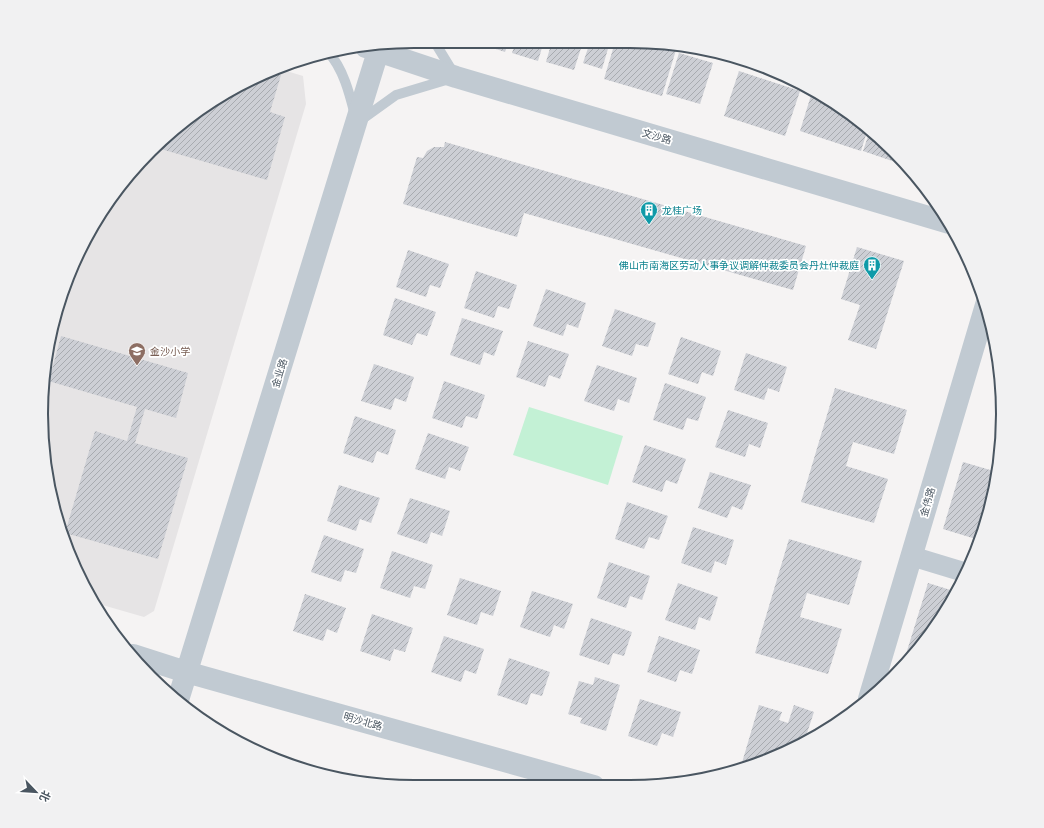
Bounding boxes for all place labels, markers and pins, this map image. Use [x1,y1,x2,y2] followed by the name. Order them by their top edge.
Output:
[639,200,659,225] building icon: 龙桂广场
[662,205,702,216] place label: 龙桂广场
[862,255,882,280] building icon: 佛山市南海区劳动人事争议调解仲裁委员会丹灶仲裁庭
[618,260,859,271] place label: 佛山市南海区劳动人事争议调解仲裁委员会丹灶仲裁庭
[127,341,147,366] school or university icon: 金沙小学
[150,346,190,357] place label: 金沙小学

